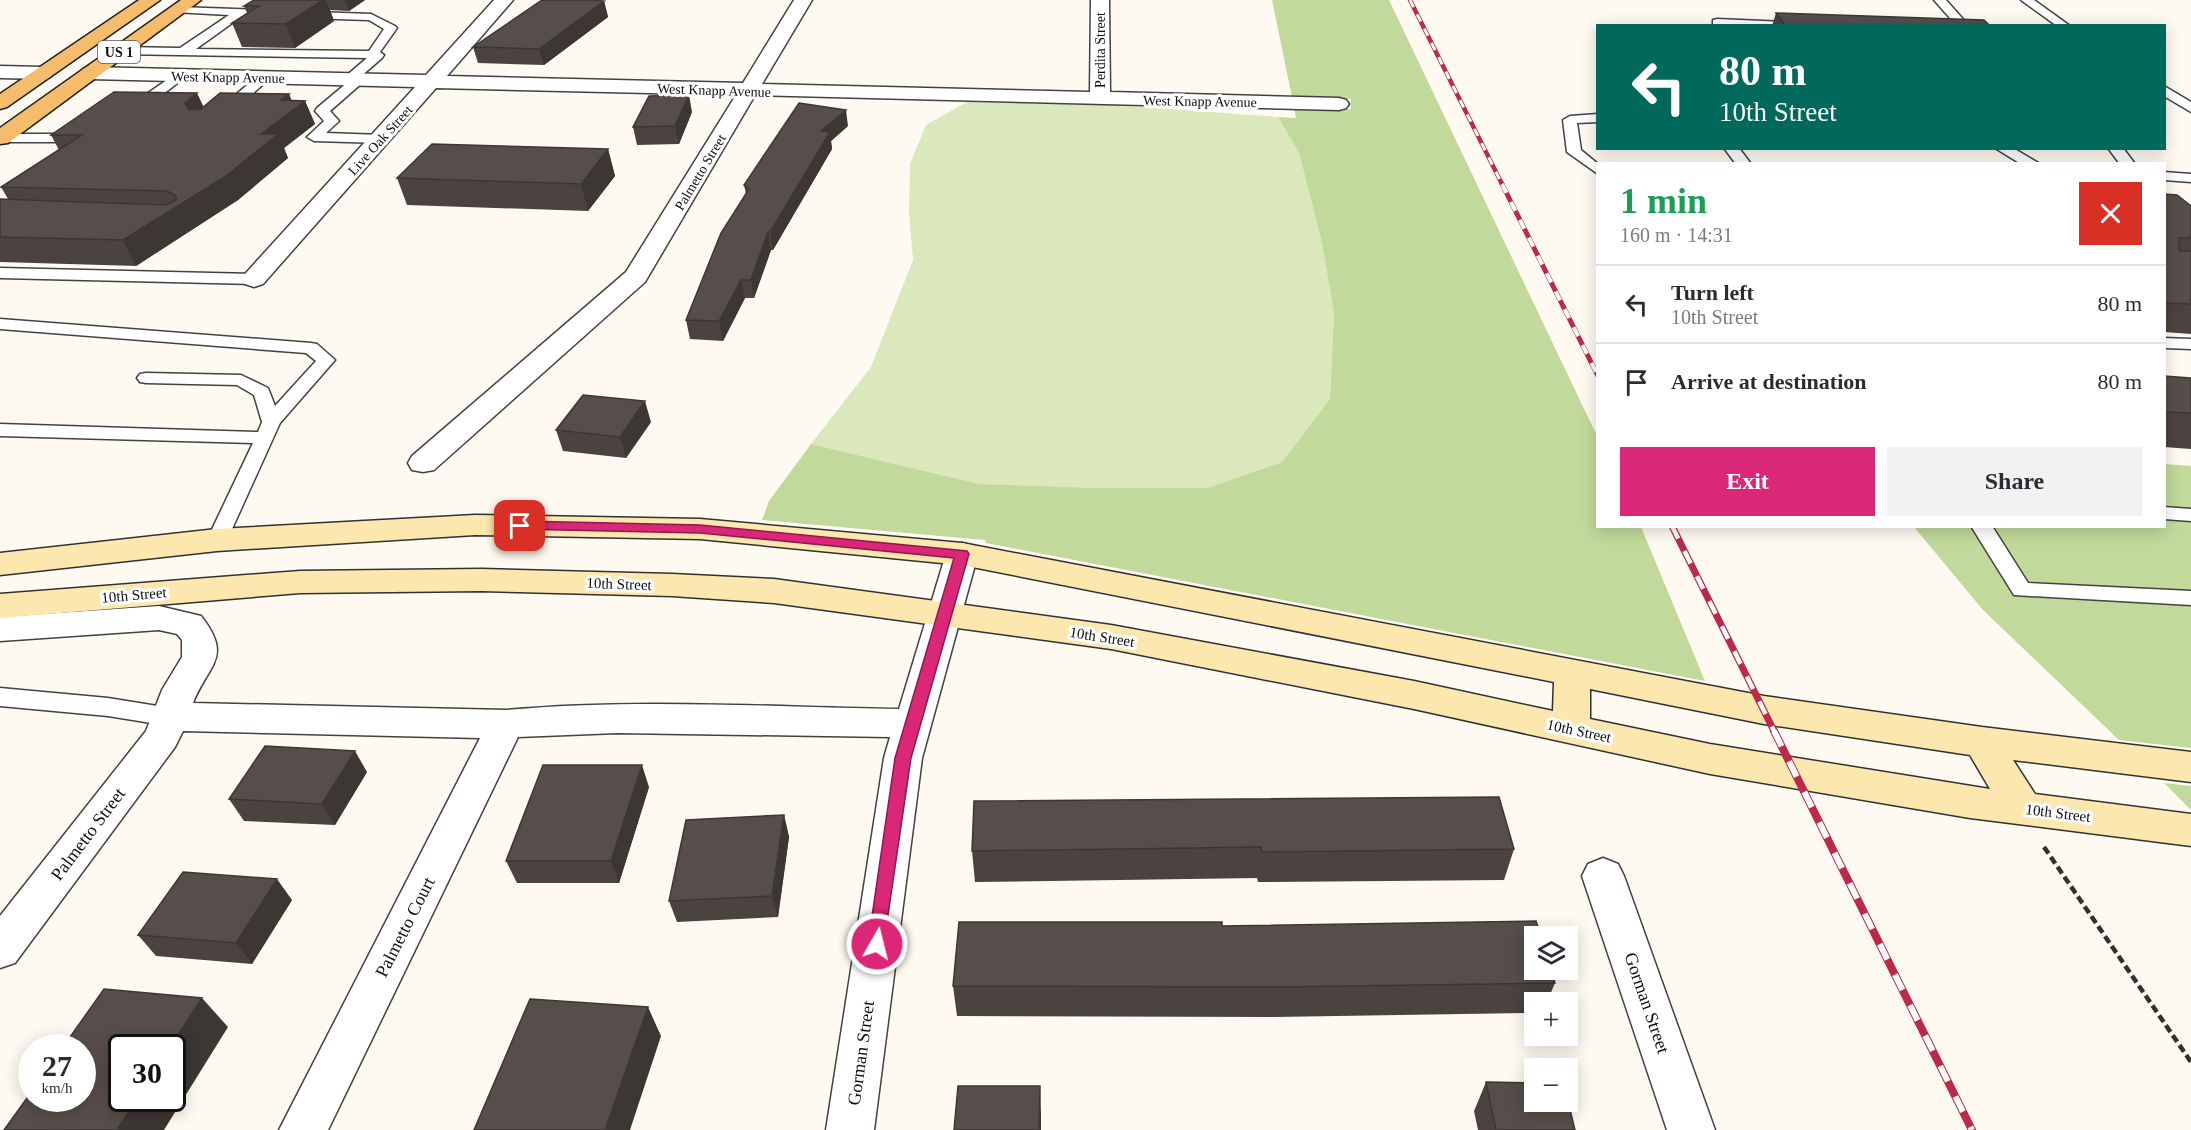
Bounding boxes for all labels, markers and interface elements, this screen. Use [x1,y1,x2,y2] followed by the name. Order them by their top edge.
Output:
[1093,12,1108,88] street label: Perdita Street
[98,41,140,63] road number: US 1
[1620,48,1698,126] icon: left
[1719,48,1807,94] text: 80 m
[171,69,285,86] street label: West Knapp Avenue
[657,81,771,100] street label: West Knapp Avenue
[1143,93,1257,110] street label: West Knapp Avenue
[1719,97,1837,127] text: 10th Street
[345,102,416,178] street label: Live Oak Street
[672,131,729,213] street label: Palmetto Street
[1620,181,1707,221] text: 1 min
[2079,182,2142,245] button: close
[1620,224,1733,246] text: 160 m · 14:31
[1671,280,1754,305] text: Turn left
[1620,288,1653,321] icon: left
[2097,291,2142,316] text: 80 m
[1671,306,1758,328] text: 10th Street
[1620,366,1653,399] icon: arrive
[1671,369,1867,394] text: Arrive at destination
[2097,369,2142,394] text: 80 m
[1620,447,1875,516] button: Exit
[1887,447,2142,516] button: Share
[494,500,545,551] pin
[503,509,536,542] icon: arrive
[586,575,653,593] street label: 10th Street
[101,584,168,606] street label: 10th Street
[1068,624,1136,650] street label: 10th Street
[1545,716,1613,746] street label: 10th Street
[47,784,129,884] street label: Palmetto Street
[2025,801,2092,825] street label: 10th Street
[371,874,439,980] street label: Palmetto Court
[845,912,909,976] position arrow
[1524,926,1578,1112] map controls
[1524,926,1578,980] button: layers
[1620,950,1674,1056] street label: Gorman Street
[1524,992,1578,1046] button: +
[844,999,878,1107] street label: Gorman Street
[108,1034,186,1112] speed limit sign: 30
[42,1049,72,1082] text: 27
[1524,1058,1578,1112] button: −
[42,1080,72,1096] text: km/h

